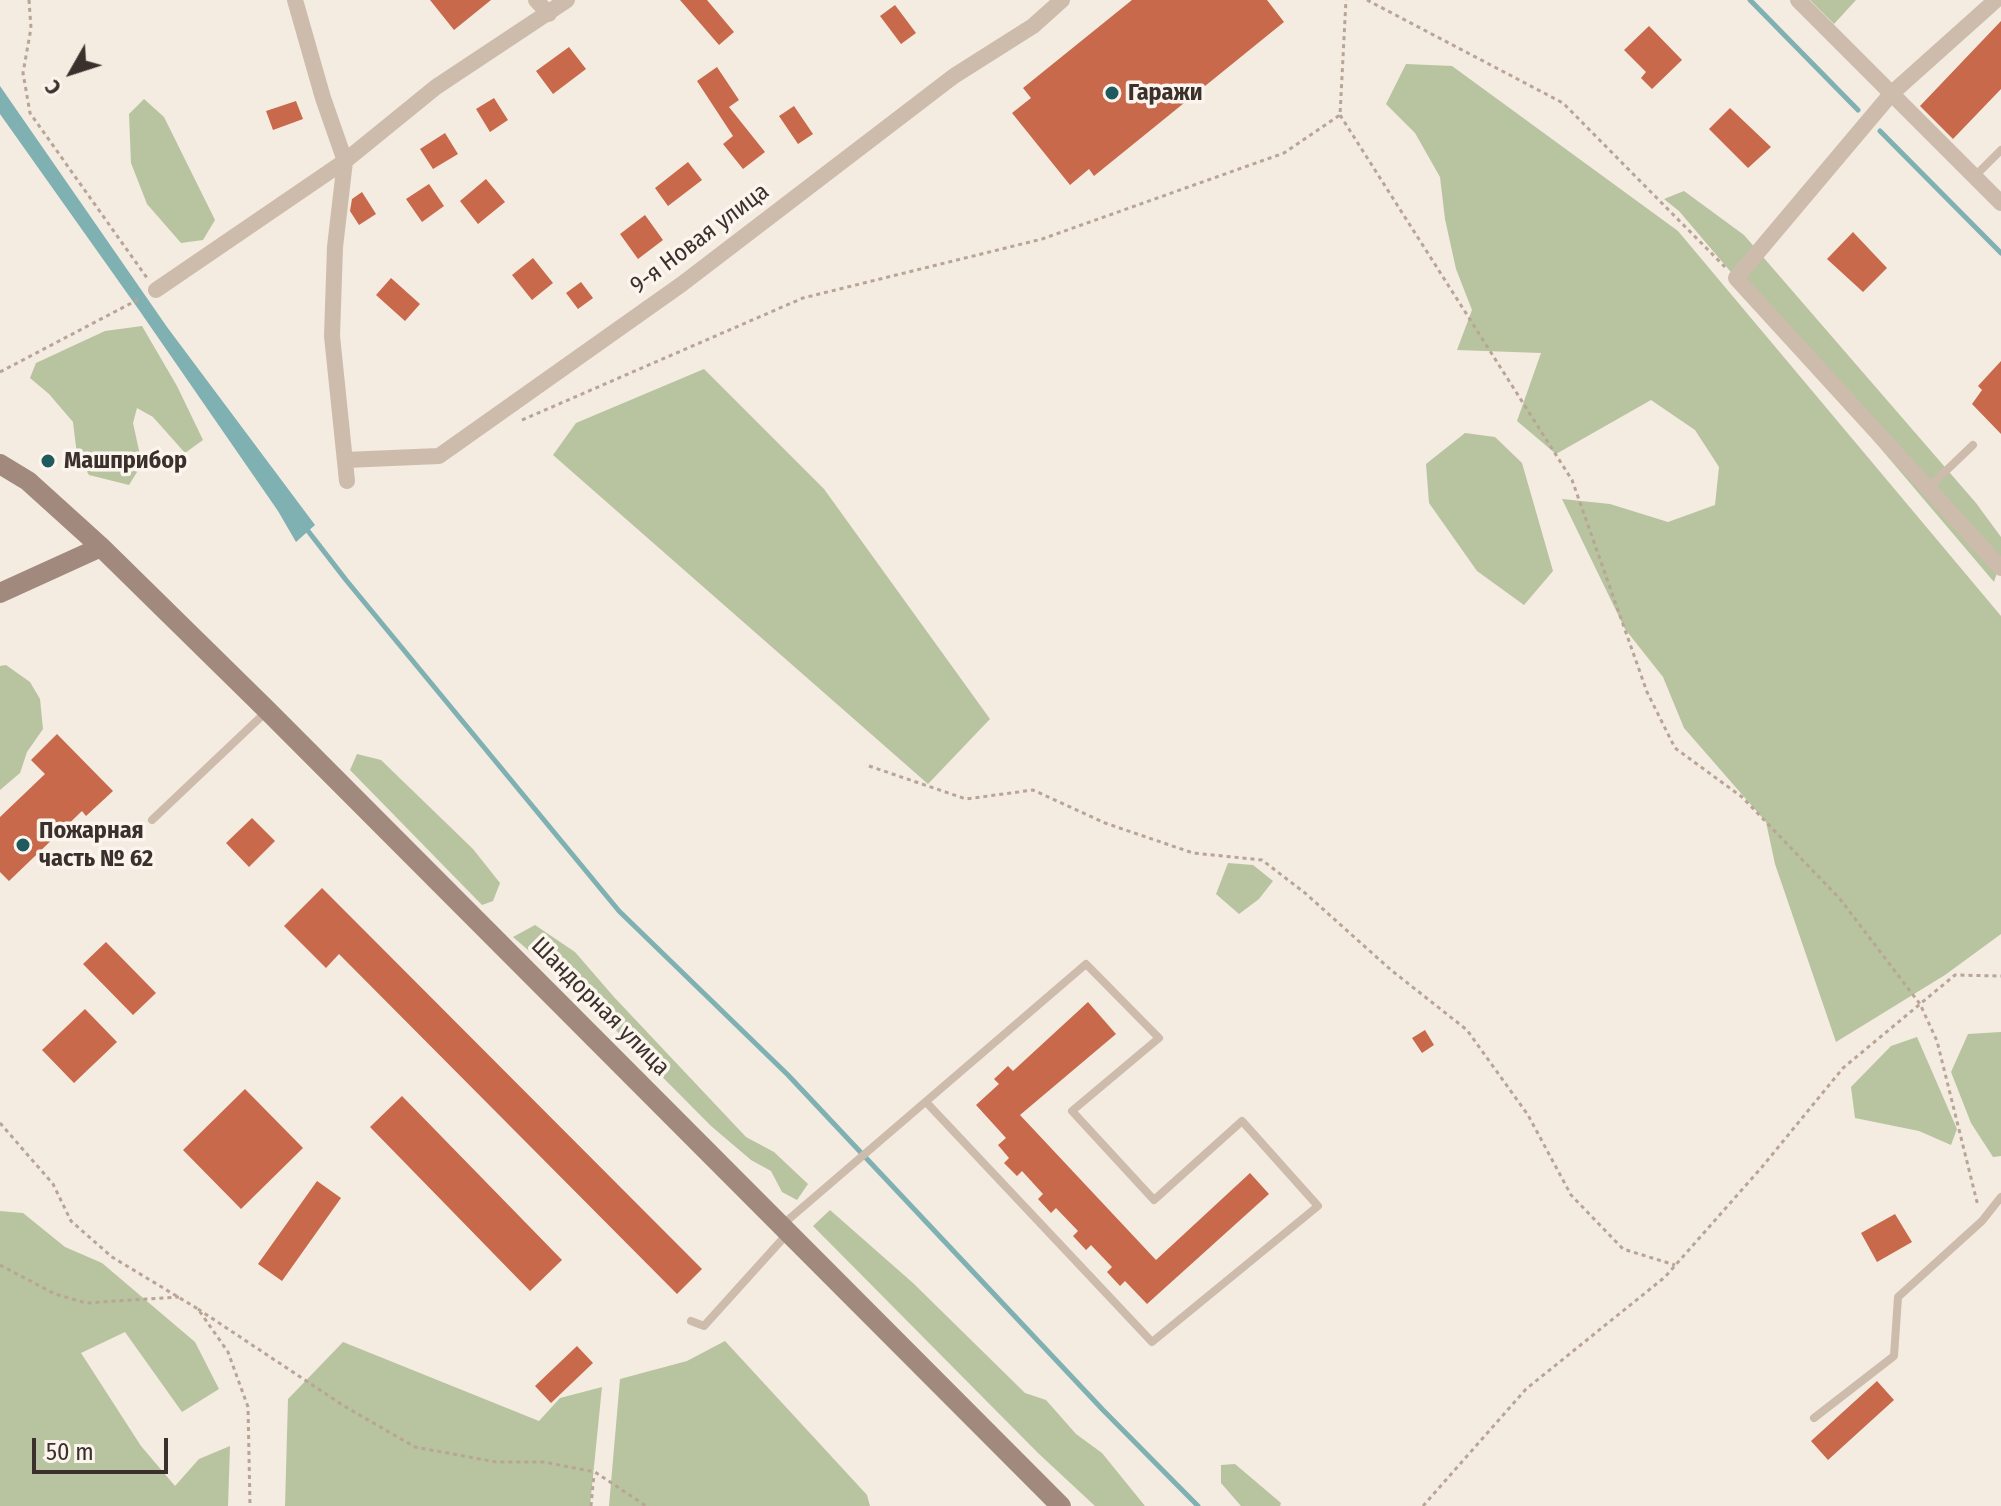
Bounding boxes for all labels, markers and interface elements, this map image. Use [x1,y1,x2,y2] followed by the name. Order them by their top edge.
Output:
[32,32,112,112] north arrow
[39,74,67,100] text: С
[1128,79,1203,107] place label: Гаражи
[1103,84,1121,102] marker: Гаражи
[625,177,775,301] street label: 9-я Новая улица
[64,447,187,475] place label: Машприбор
[39,452,57,470] marker: Машприбор
[39,817,153,873] place label: Пожарная часть № 62
[14,836,32,854] marker: Пожарная часть № 62
[525,932,675,1082] street label: Шандорная улица
[36,1422,172,1472] scale bar
[46,1438,94,1466] text: 50 m

